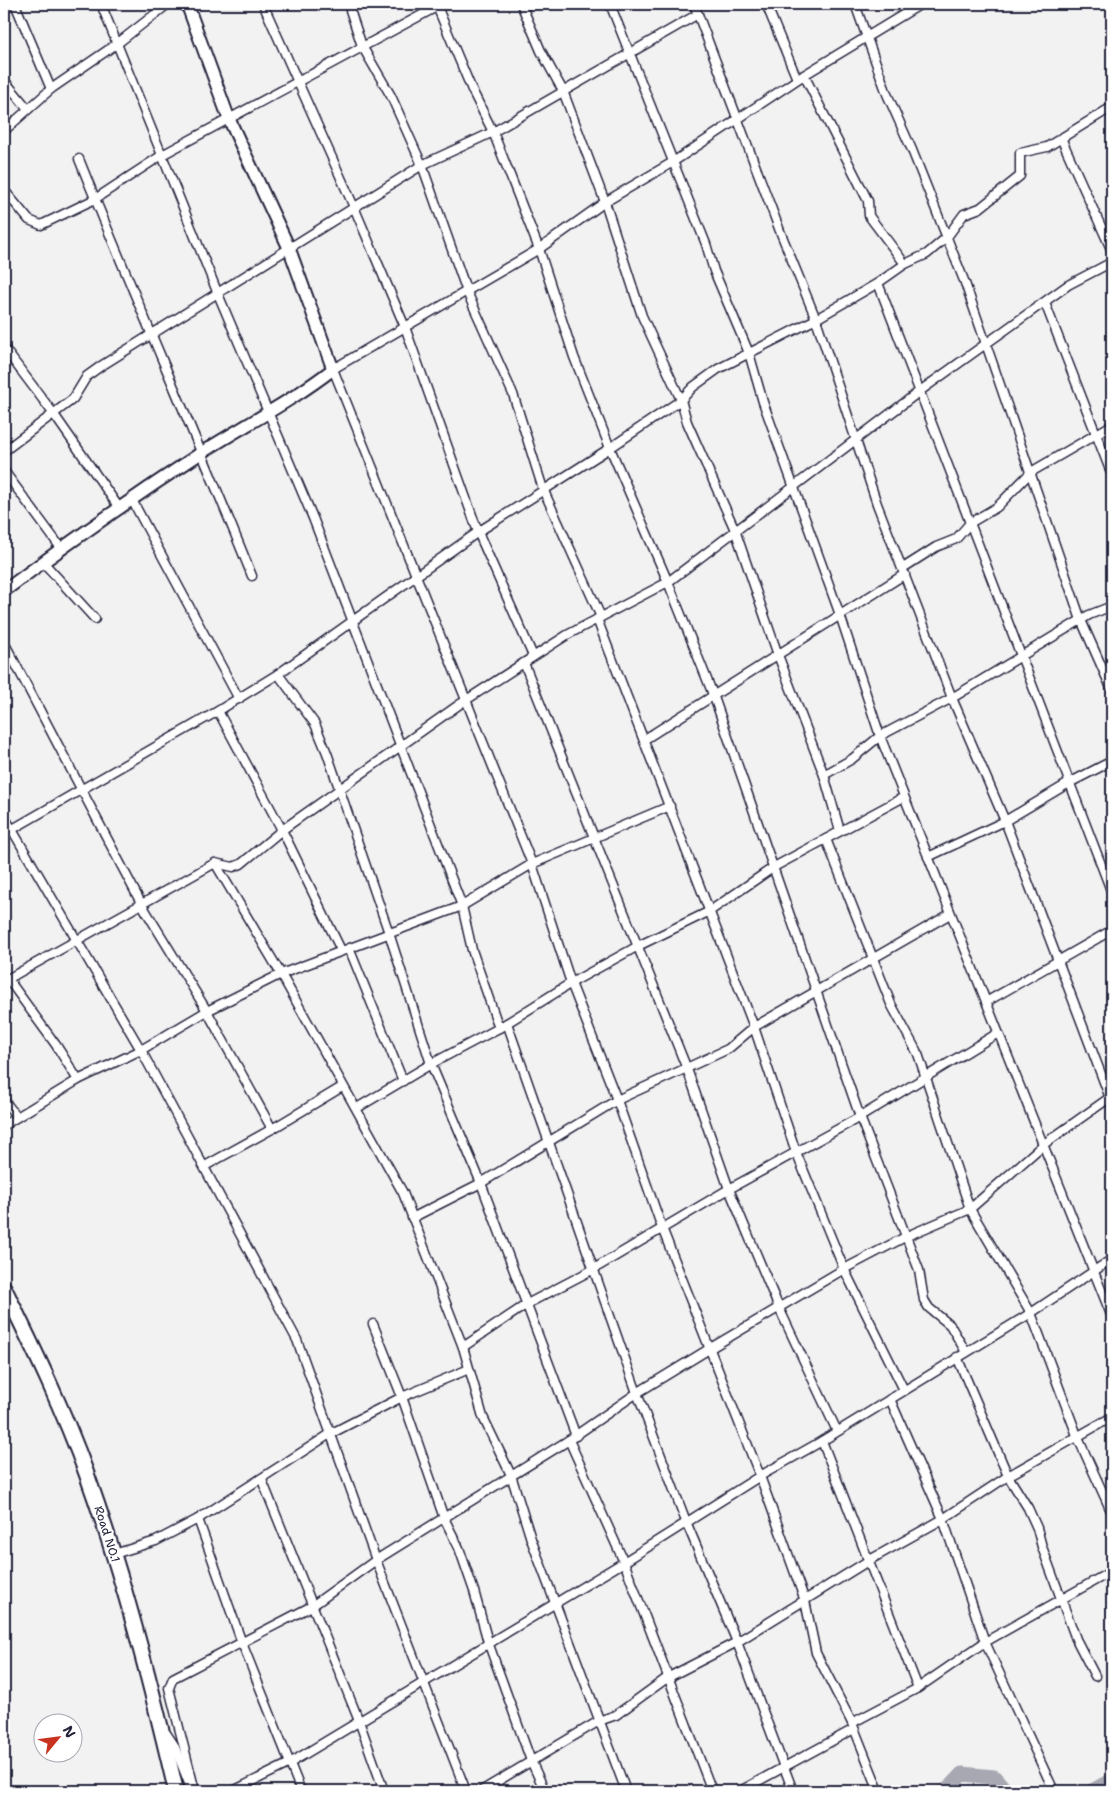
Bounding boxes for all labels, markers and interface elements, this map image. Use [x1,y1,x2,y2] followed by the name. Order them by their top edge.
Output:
[90,1504,124,1564] street label: Road NO.1
[32,1712,82,1762] north arrow
[59,1722,80,1741] text: N

